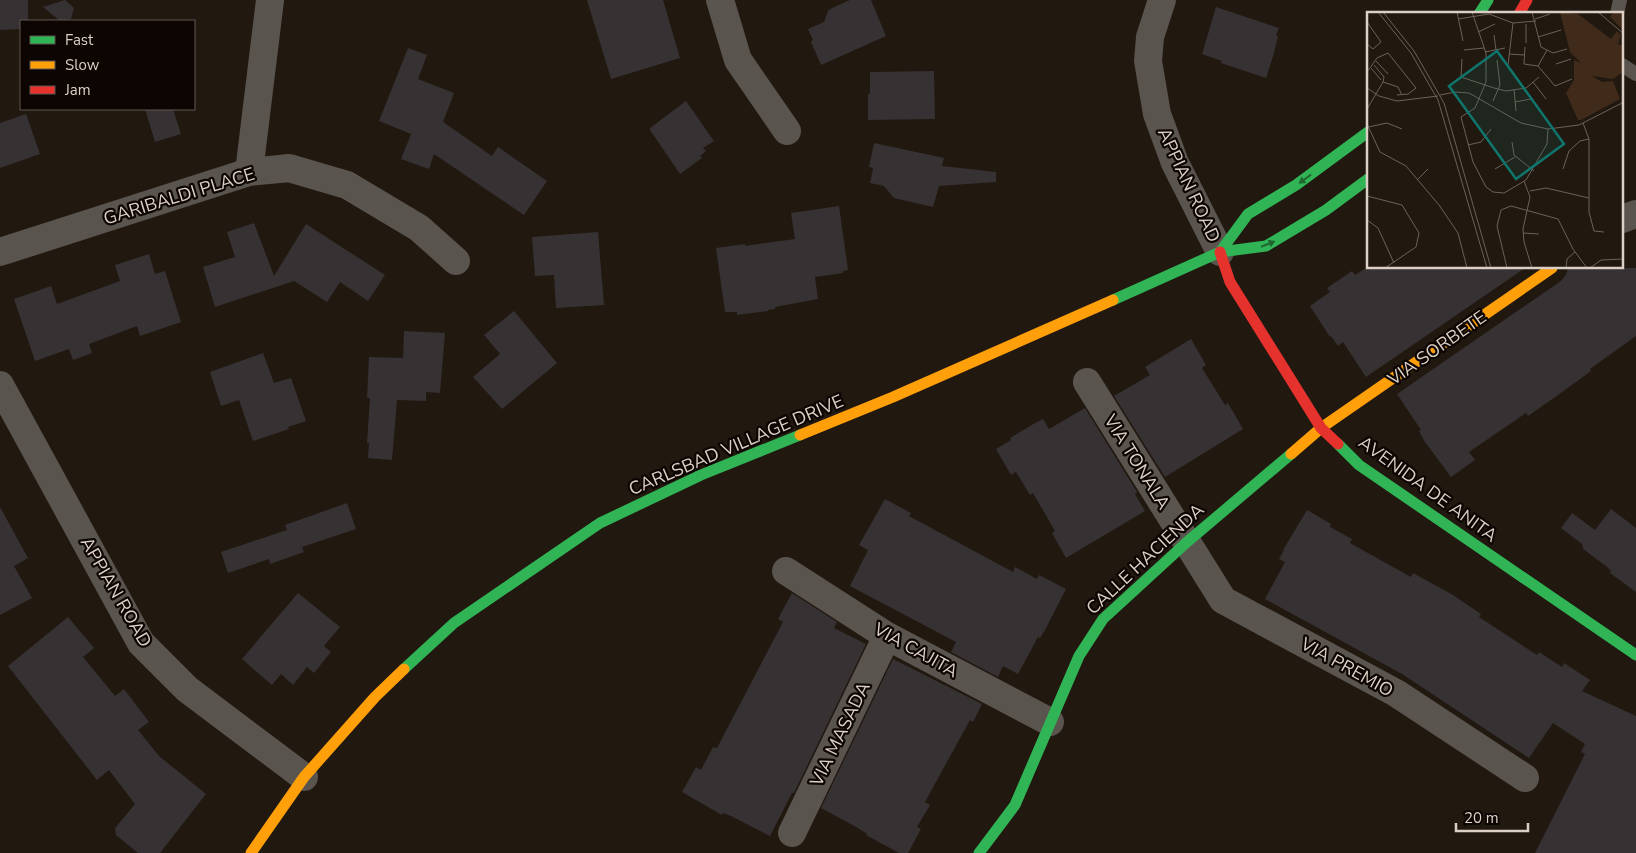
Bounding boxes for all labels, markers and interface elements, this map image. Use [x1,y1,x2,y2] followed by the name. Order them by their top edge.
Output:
[1367,12,1624,269] inset map
[20,20,195,110] legend
[65,30,94,50] text: Fast
[65,55,100,75] text: Slow
[64,80,91,100] text: Jam
[1152,124,1226,246] street label: APPIAN ROAD
[101,162,257,230] street label: GARIBALDI PLACE
[1298,174,1312,184] one-way arrow
[1261,239,1275,247] one-way arrow
[1382,305,1491,392] street label: VIA SORBETE
[625,389,847,501] street label: CARLSBAD VILLAGE DRIVE
[1098,409,1176,514] street label: VIA TONALA
[1354,431,1502,547] street label: AVENIDA DE ANITA
[1081,498,1209,620] street label: CALLE HACIENDA
[75,532,157,652] street label: APPIAN ROAD
[869,616,963,683] street label: VIA CAJITA
[1295,631,1398,702] street label: VIA PREMIO
[804,678,876,791] street label: VIA MASADA
[1456,800,1528,832] scale bar
[1464,808,1499,828] text: 20 m

